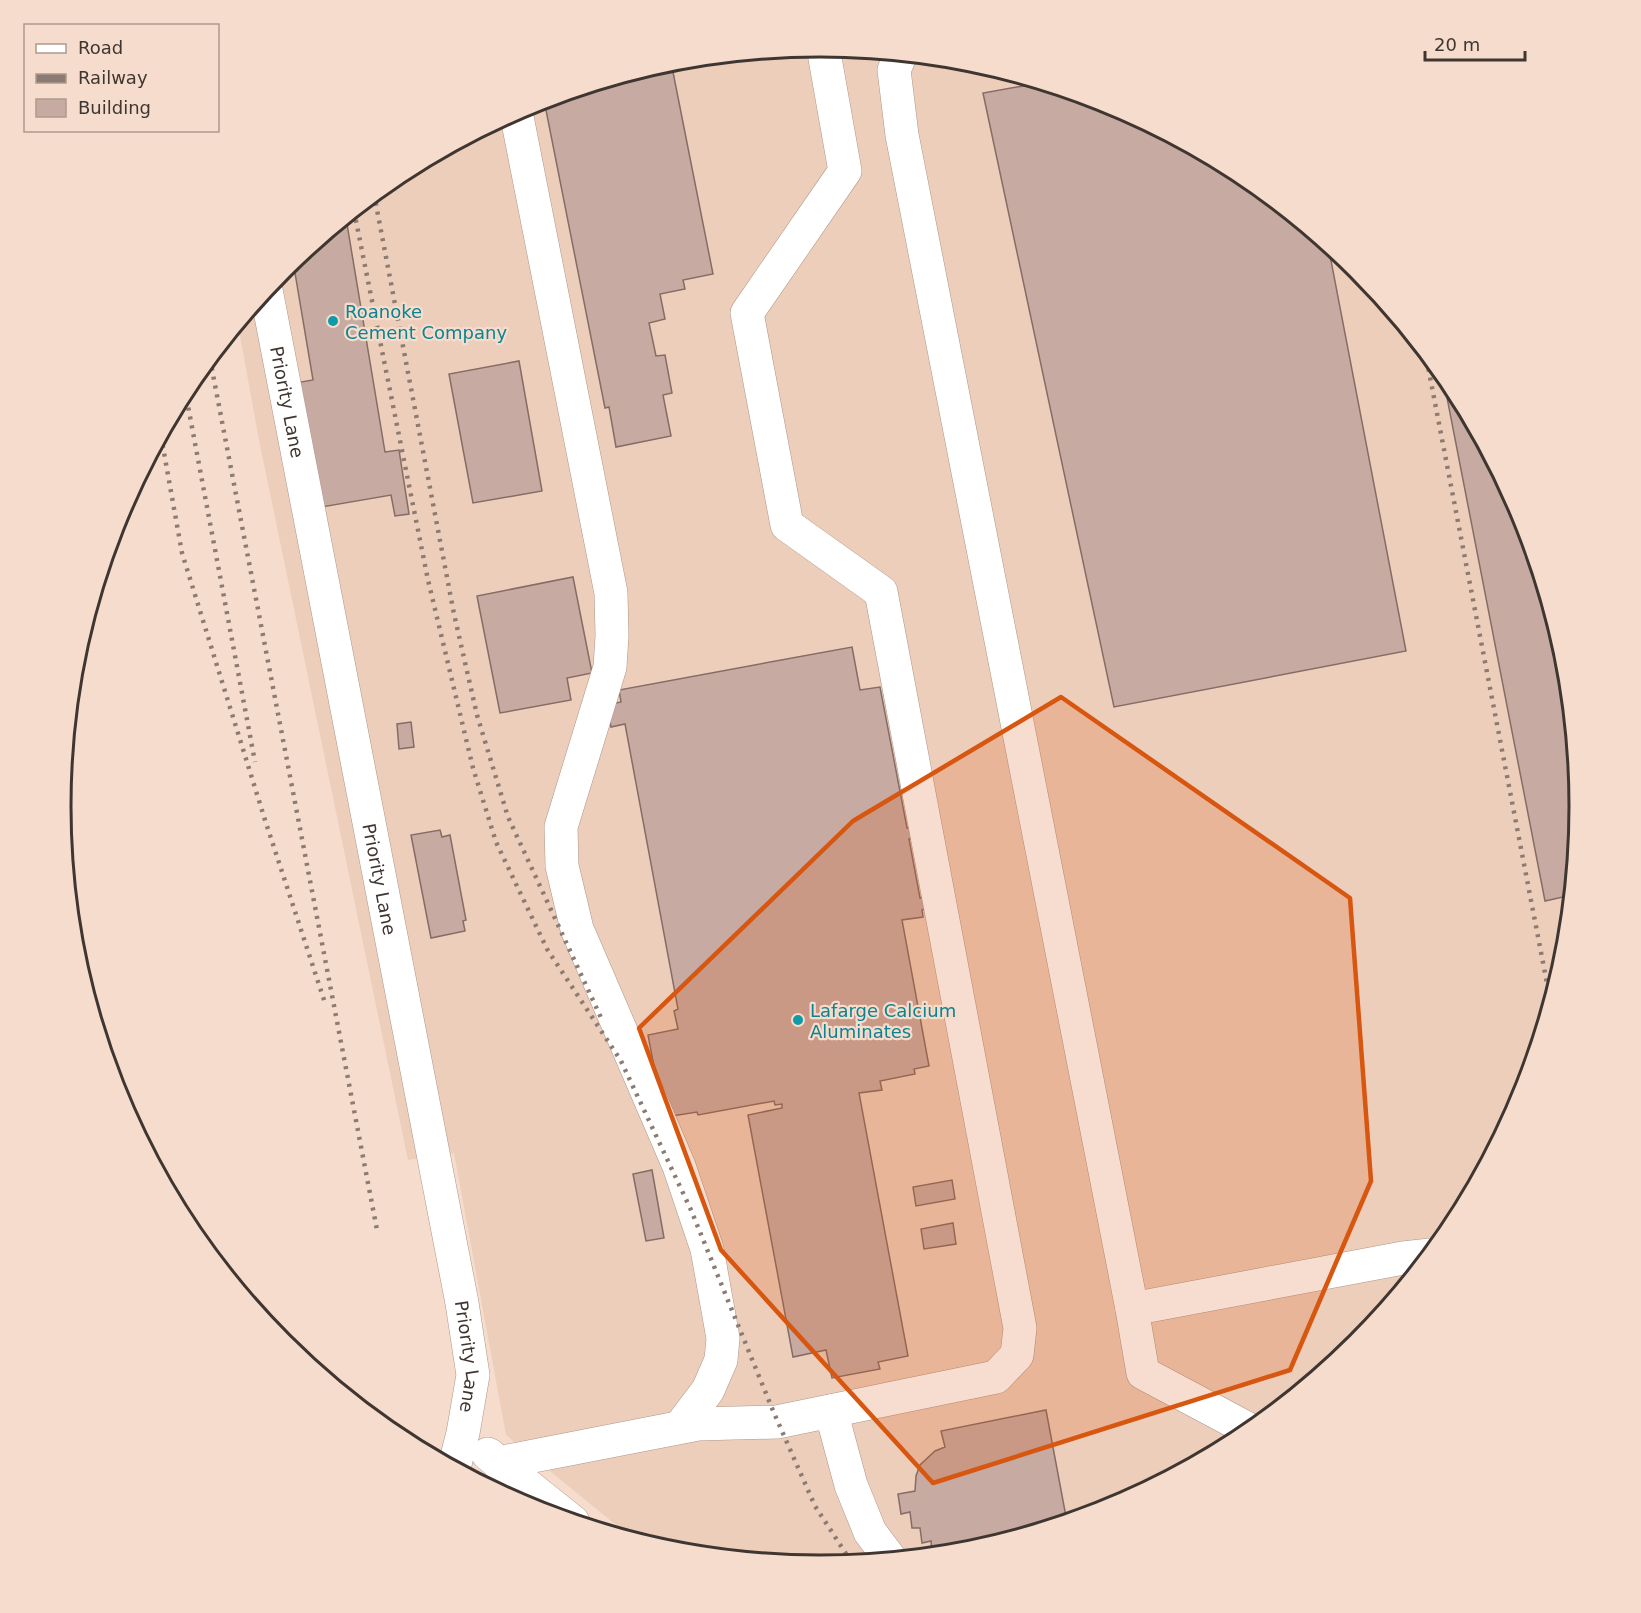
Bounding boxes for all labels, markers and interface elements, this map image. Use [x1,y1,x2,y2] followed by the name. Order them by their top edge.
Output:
[24,24,219,132] legend
[1425,24,1526,62] scale bar
[1434,34,1480,55] text: 20 m
[78,37,123,58] text: Road
[78,67,148,88] text: Railway
[78,97,151,118] text: Building
[345,301,507,343] place label: Roanoke Cement Company
[326,314,340,328] marker: Roanoke Cement Company
[267,344,309,460] street label: Priority Lane
[359,821,401,937] street label: Priority Lane
[810,1000,956,1042] place label: Lafarge Calcium Aluminates
[791,1013,805,1027] marker: Lafarge Calcium Aluminates
[451,1299,484,1414] street label: Priority Lane

